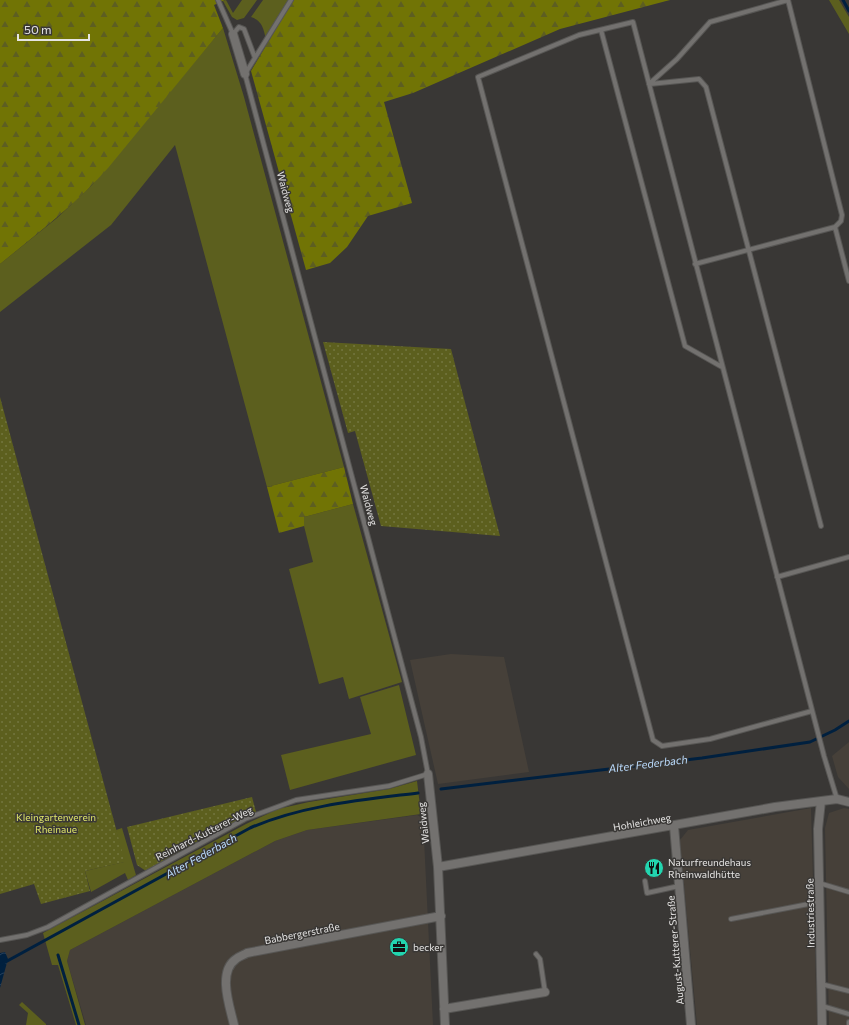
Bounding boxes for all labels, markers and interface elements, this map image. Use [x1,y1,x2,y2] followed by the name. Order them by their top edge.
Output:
[18,16,89,42] scale bar
[24,22,52,36] text: 50 m
[275,170,297,214] street label: Waidweg
[358,483,380,527] street label: Waidweg
[607,752,688,775] water label: Alter Federbach
[415,801,431,844] street label: Waidweg
[153,803,255,863] street label: Reinhard-Kutterer-Weg
[16,811,96,835] park label: Kleingartenverein Rheinaue
[612,811,673,833] street label: Hohleichweg
[162,831,239,881] water label: Alter Federbach
[668,856,751,880] place label: Naturfreundehaus Rheinwaldhütte
[643,857,665,879] restaurant icon: Naturfreundehaus Rheinwaldhütte
[803,878,817,948] street label: Industriestraße
[664,895,686,1005] street label: August-Kutterer-Straße
[263,920,341,946] street label: Babbergerstraße
[388,936,410,958] office icon: becker
[413,941,444,953] place label: becker

